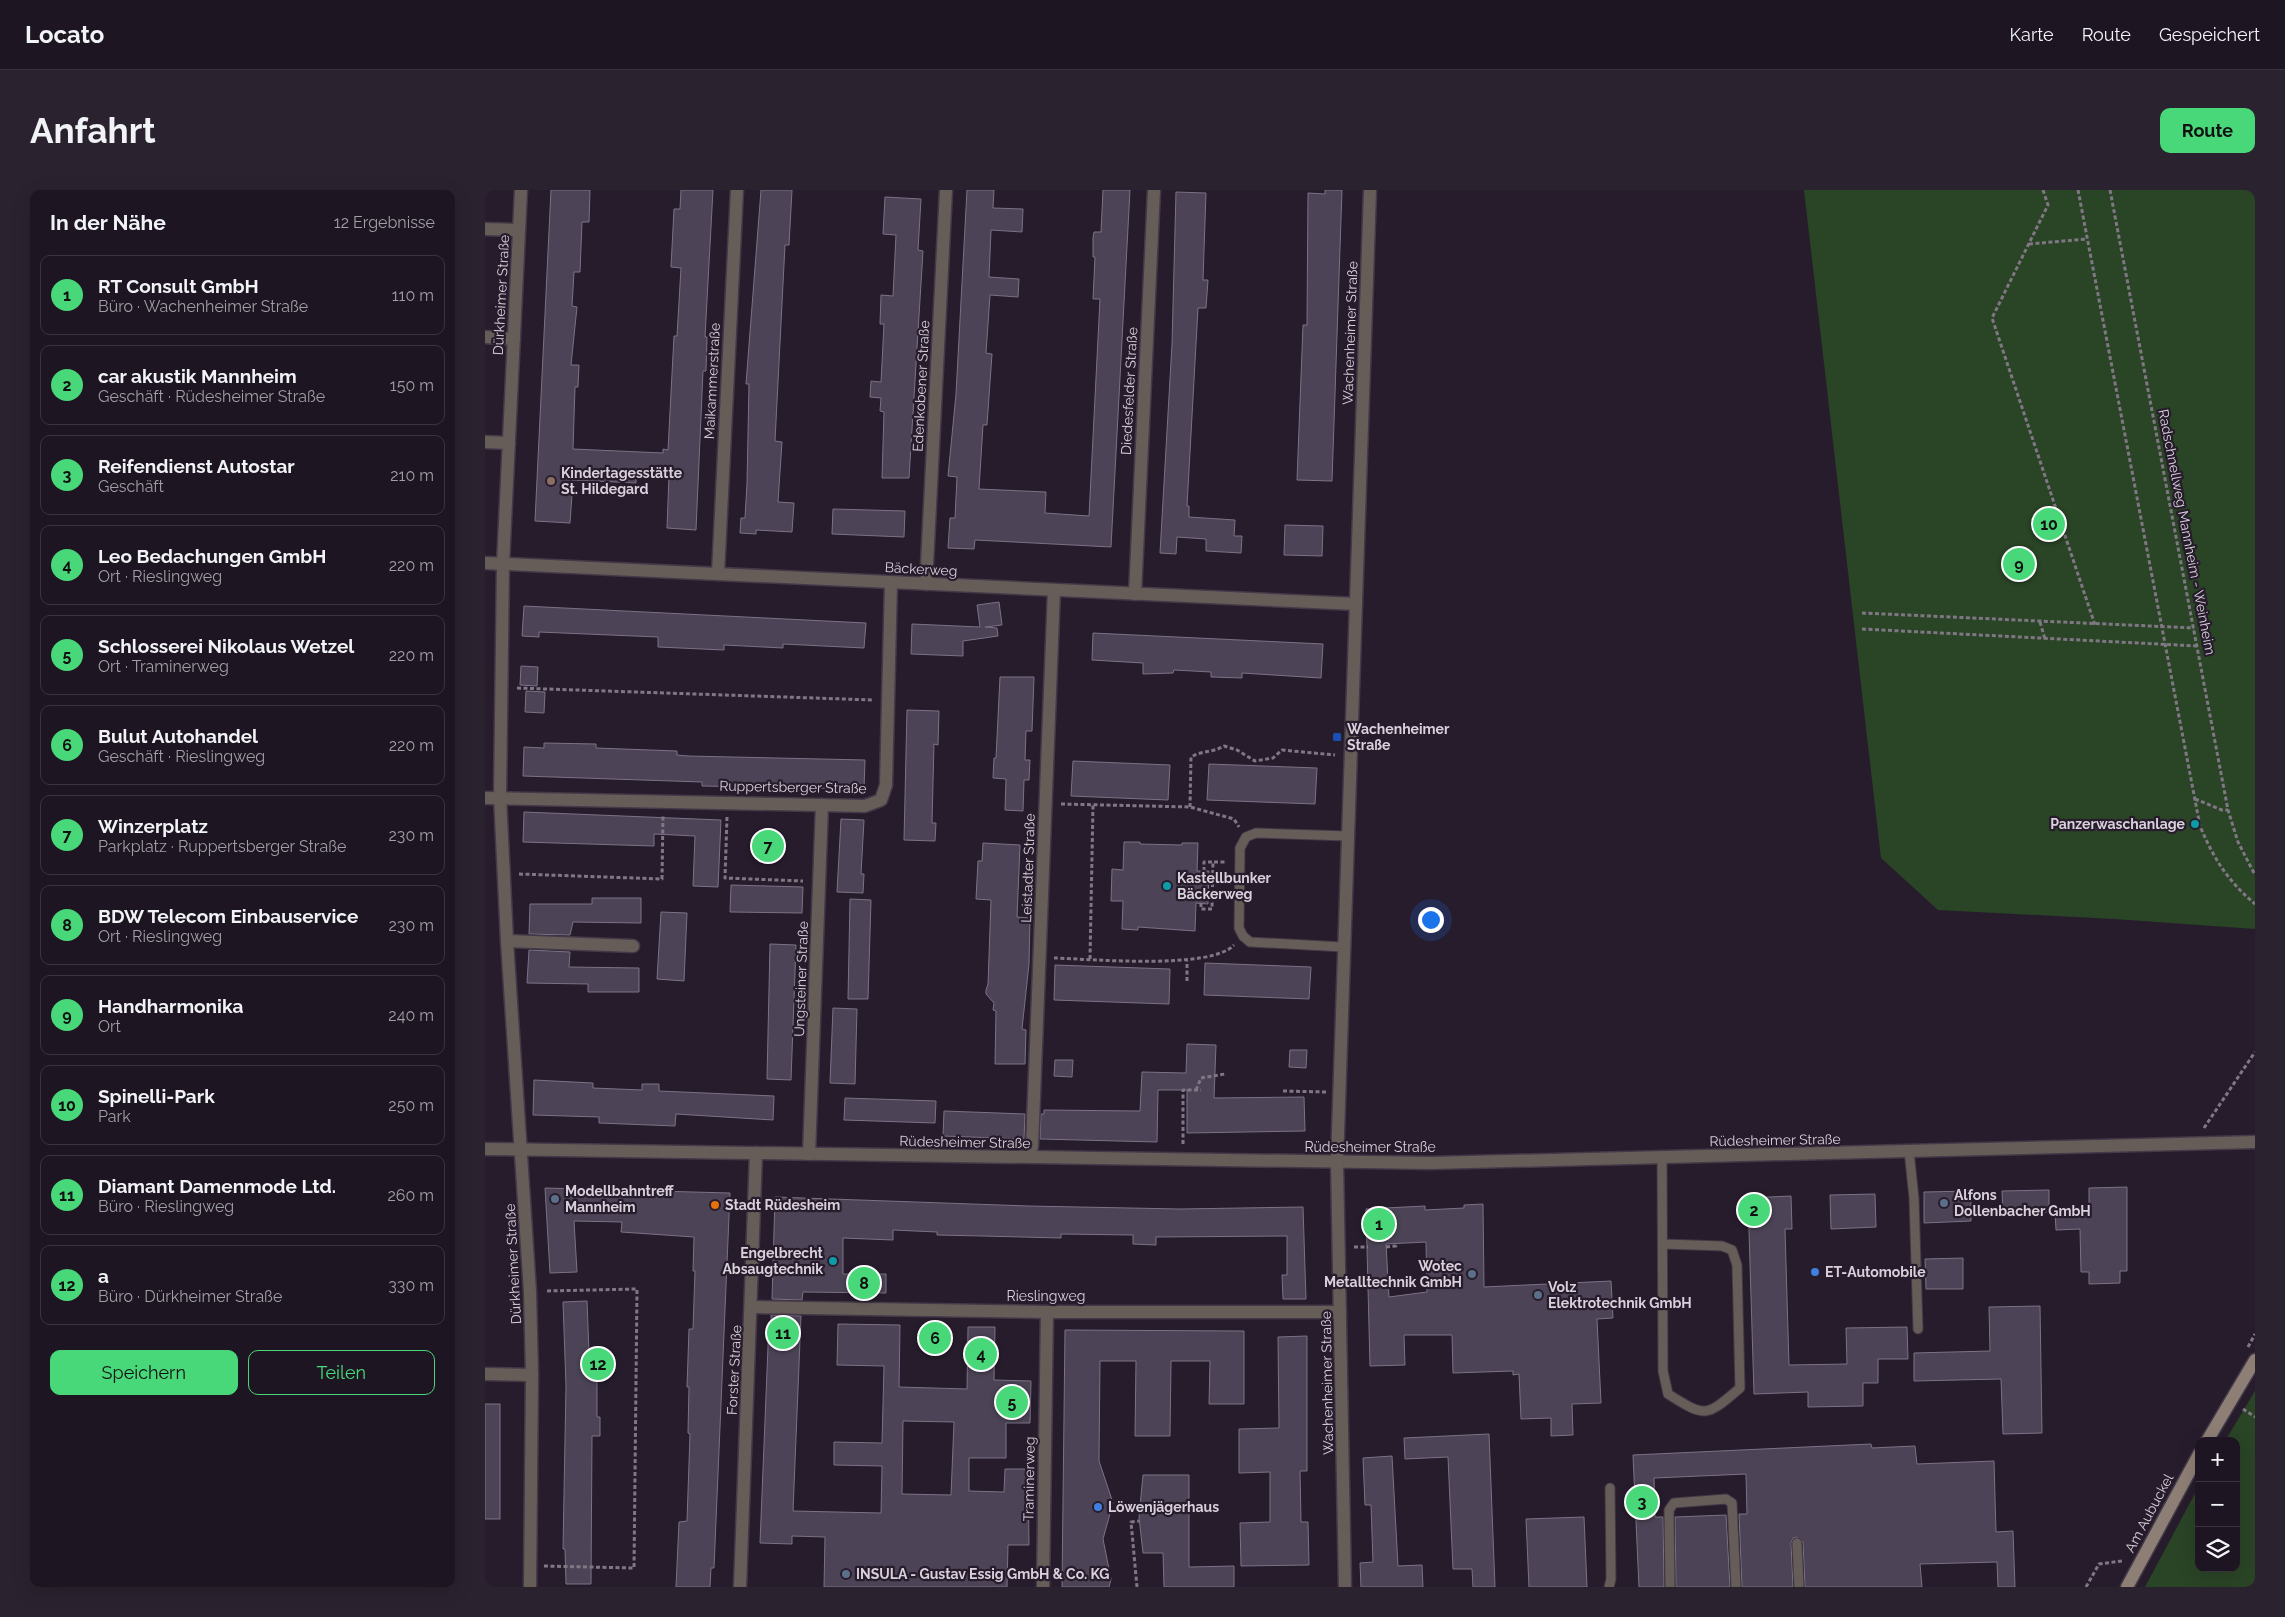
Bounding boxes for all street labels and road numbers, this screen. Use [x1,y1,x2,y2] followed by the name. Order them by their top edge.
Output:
[490,234,512,356] street label: Dürkheimer Straße
[1339,261,1361,405] street label: Wachenheimer Straße
[910,320,932,452] street label: Edenkobener Straße
[701,322,723,440] street label: Maikammerstraße
[1118,327,1140,455] street label: Diedesfelder Straße
[2155,408,2219,656] street label: Radschnellweg Mannheim - Weinheim
[884,559,958,579] street label: Bäckerweg
[719,778,867,796] street label: Ruppertsberger Straße
[1018,813,1038,923] street label: Leistadter Straße
[791,921,811,1037] street label: Ungsteiner Straße
[1709,1131,1841,1149] street label: Rüdesheimer Straße
[899,1133,1031,1151] street label: Rüdesheimer Straße
[1304,1139,1436,1155] street label: Rüdesheimer Straße
[502,1203,524,1325] street label: Dürkheimer Straße
[1007,1288,1085,1304] street label: Rieslingweg
[1318,1311,1336,1455] street label: Wachenheimer Straße
[724,1325,744,1415] street label: Forster Straße
[1020,1436,1038,1522] street label: Traminerweg
[2122,1471,2177,1555] street label: Am Aubuckel

